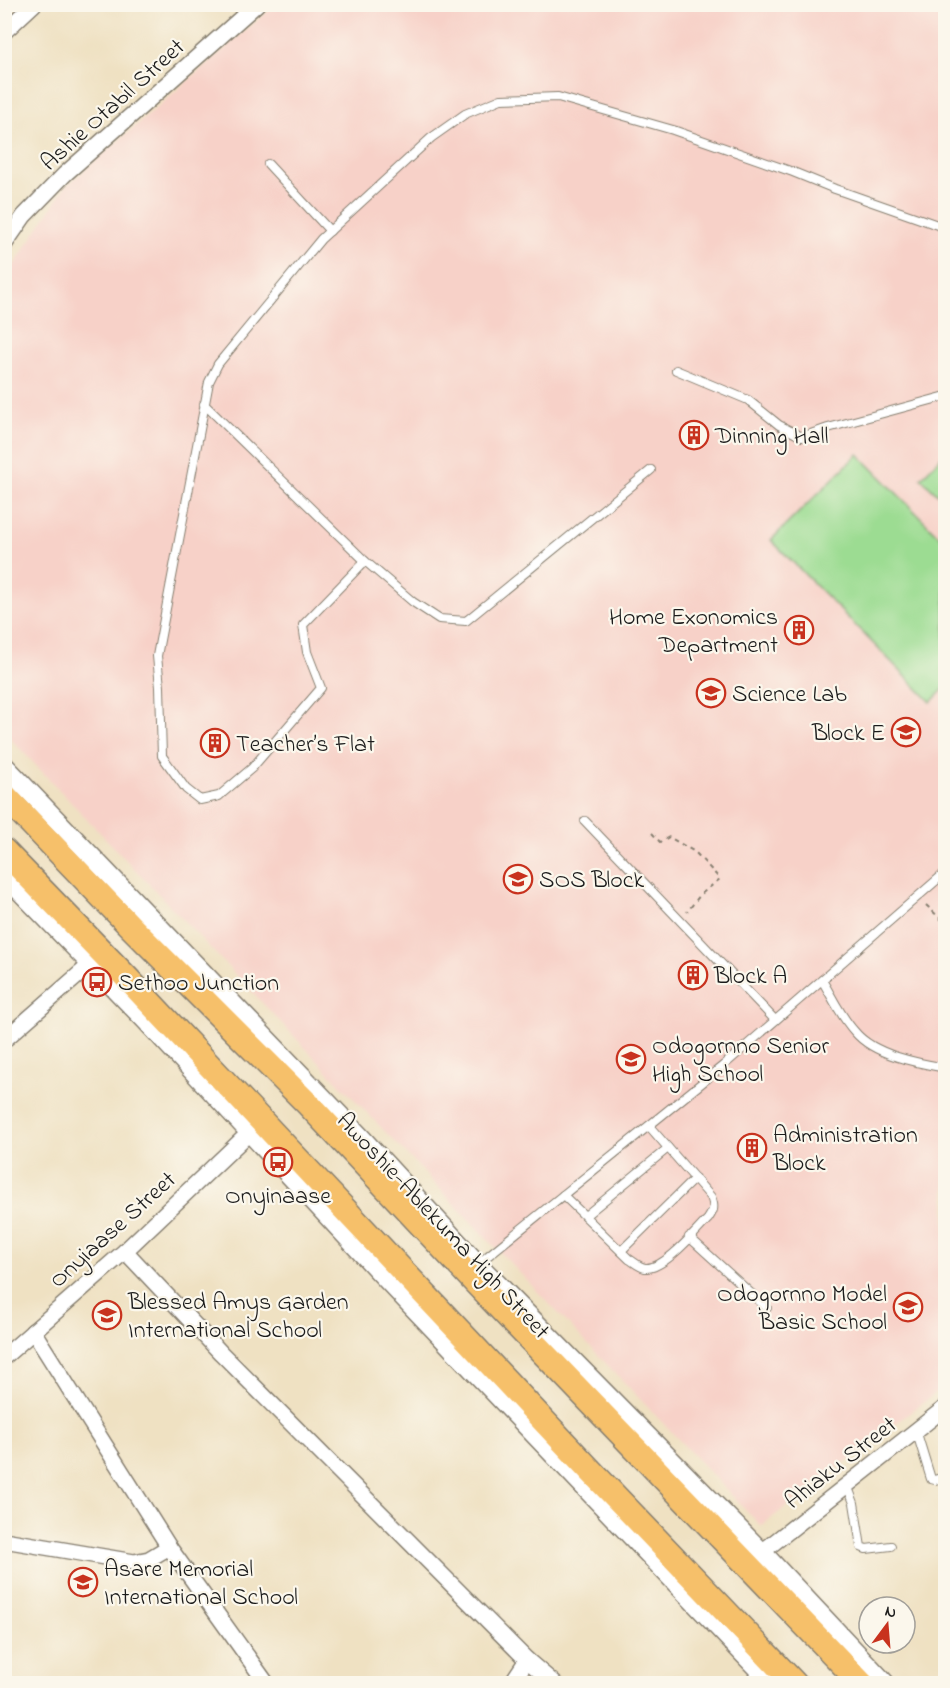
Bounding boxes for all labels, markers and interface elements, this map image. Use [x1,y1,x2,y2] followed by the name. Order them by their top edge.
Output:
[34,31,194,180] street label: Ashie Otabil Street
[678,419,710,451] building icon: Dinning Hall
[714,420,829,455] place label: Dinning Hall
[609,601,778,664] place label: Home Exonomics Department
[783,614,815,646] building icon: Home Exonomics Department
[695,677,727,709] school or university icon: Science Lab
[732,678,847,713] place label: Science Lab
[890,716,922,748] school or university icon: Block E
[811,717,885,752] place label: Block E
[199,727,231,759] building icon: Teacher’s Flat
[236,728,375,763] place label: Teacher’s Flat
[502,863,534,895] school or university icon: SOS Block
[539,864,644,899] place label: SOS Block
[677,959,709,991] building icon: Block A
[713,960,787,995] place label: Block A
[81,966,113,998] bus stop icon: Sethoo Junction
[118,967,279,1002] place label: Sethoo Junction
[652,1030,829,1093] place label: Odogornno Senior High School
[615,1043,647,1075] school or university icon: Odogornno Senior High School
[327,1105,557,1348] street label: Awoshie-Ablekuma High Street
[772,1119,918,1182] place label: Administration Block
[736,1132,768,1164] building icon: Administration Block
[262,1146,294,1178] bus stop icon: Onyinaase
[42,1164,186,1298] street label: Onyiaase Street
[225,1180,331,1216] place label: Onyinaase
[717,1278,887,1341] place label: Odogornno Model Basic School
[127,1286,349,1349] place label: Blessed Amys Garden International School
[892,1291,924,1323] school or university icon: Odogornno Model Basic School
[91,1299,123,1331] school or university icon: Blessed Amys Garden International School
[778,1409,905,1519] street label: Ahiaku Street
[104,1553,298,1616] place label: Asare Memorial International School
[67,1566,99,1598] school or university icon: Asare Memorial International School
[857,1595,917,1655] north arrow
[882,1599,899,1626] text: N

